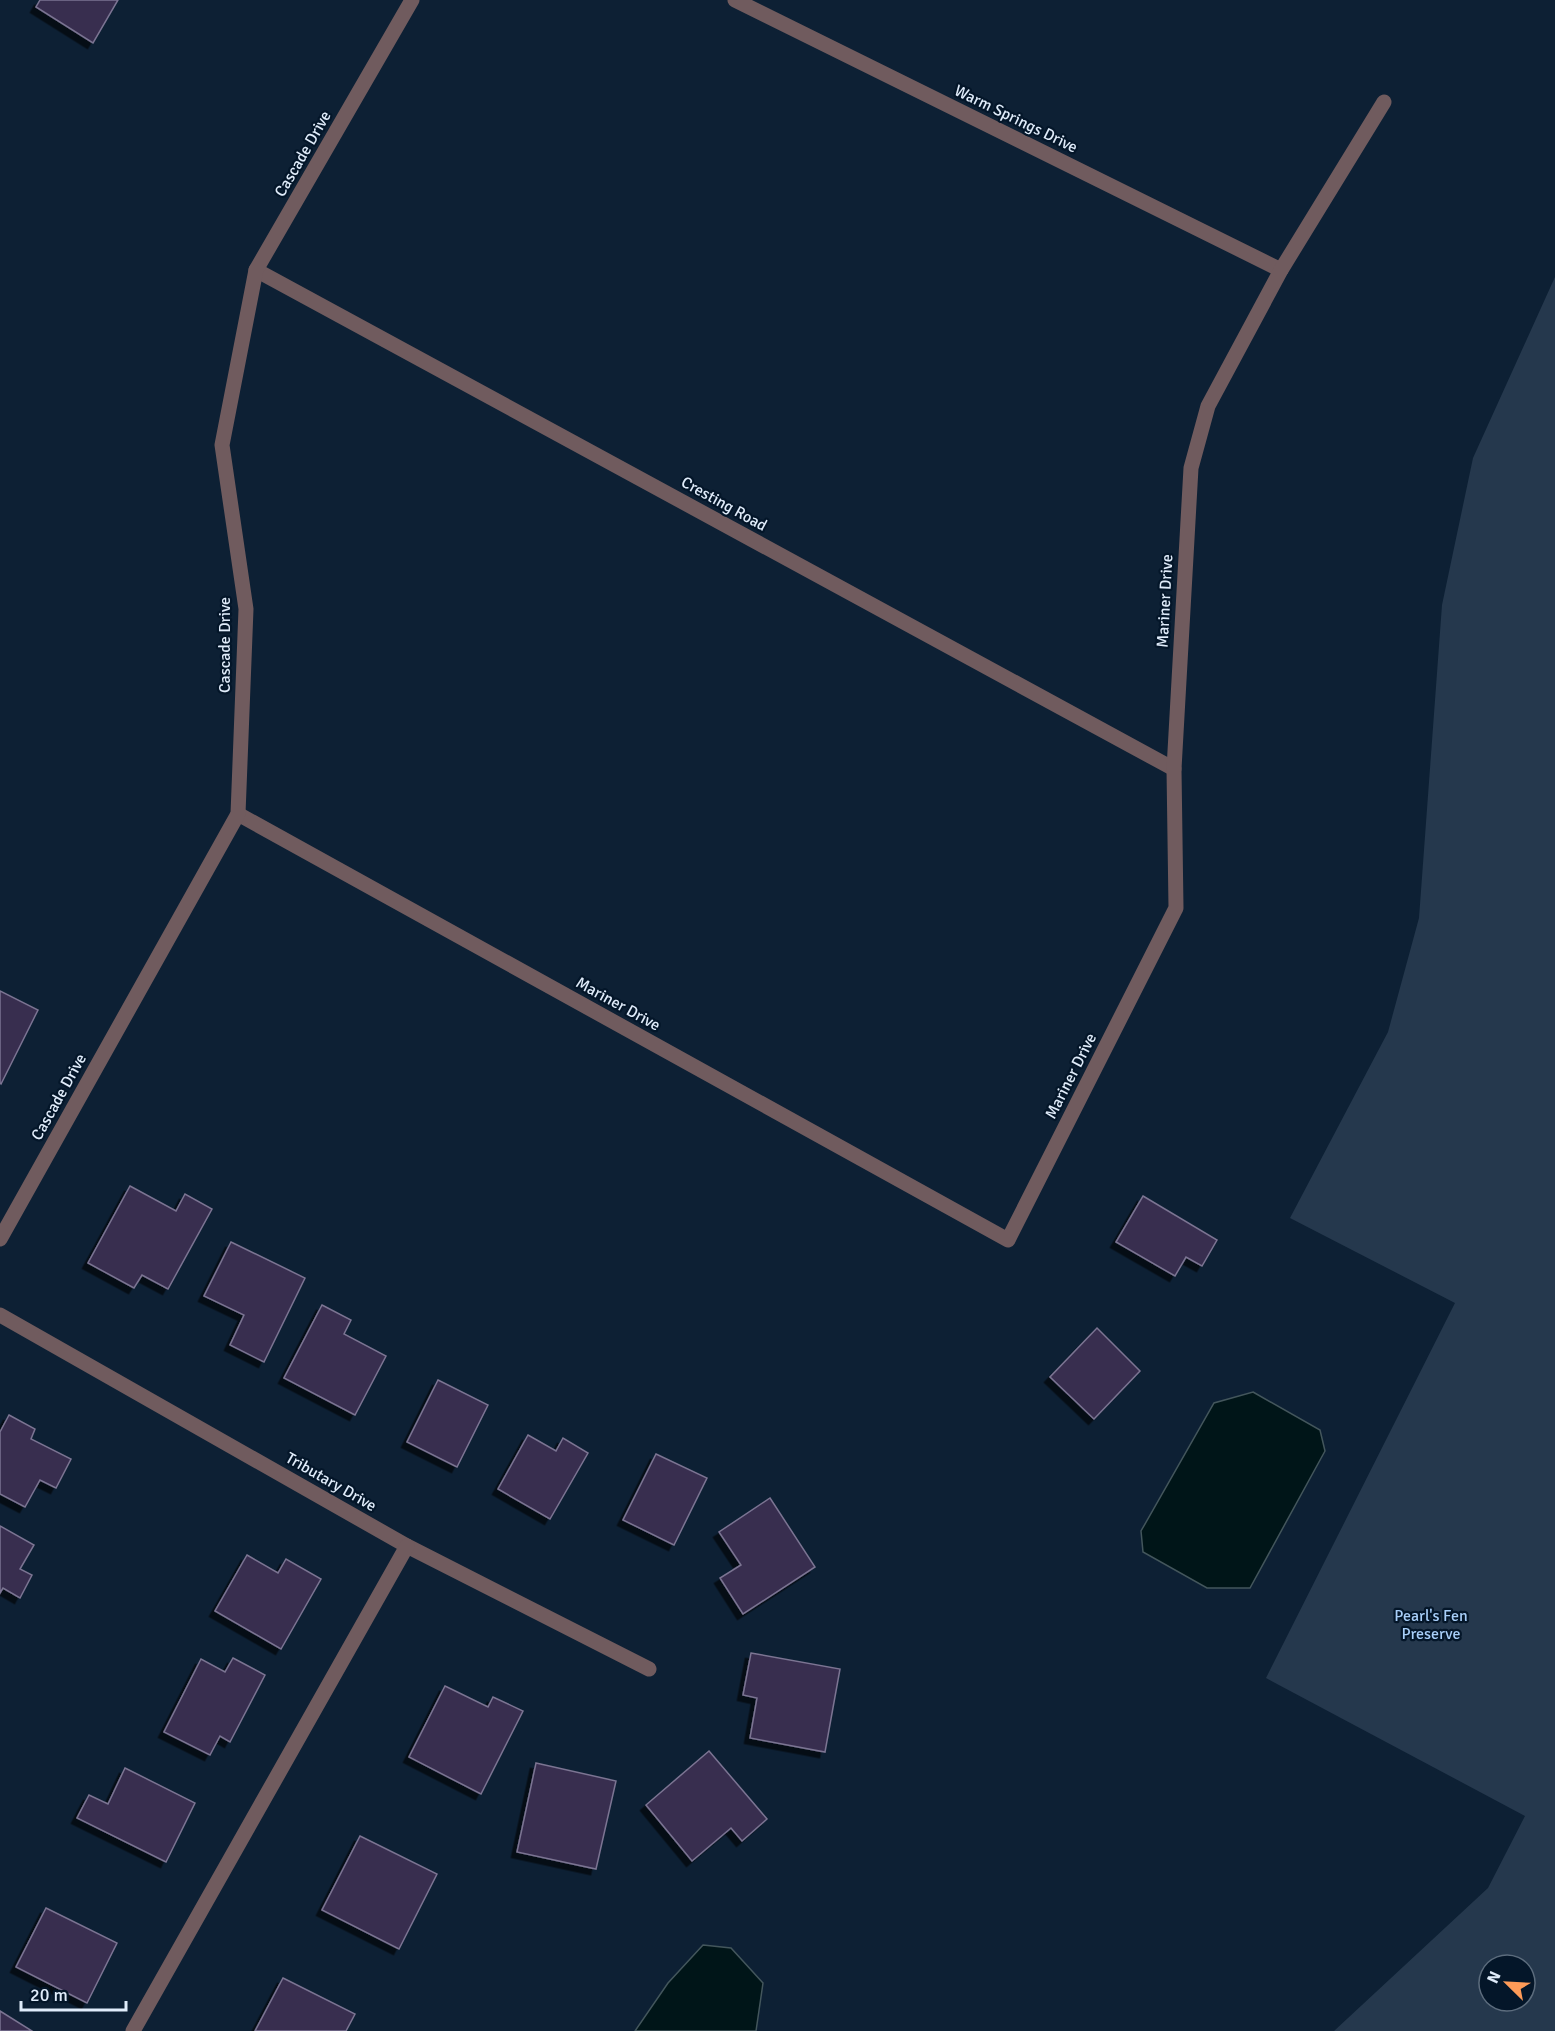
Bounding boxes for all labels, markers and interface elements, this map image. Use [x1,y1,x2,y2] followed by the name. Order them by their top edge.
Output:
[951,81,1081,157] street label: Warm Springs Drive
[270,107,336,201] street label: Cascade Drive
[677,472,771,536] street label: Cresting Road
[1153,554,1177,648] street label: Mariner Drive
[215,597,235,693] street label: Cascade Drive
[572,973,664,1035] street label: Mariner Drive
[1041,1030,1101,1122] street label: Mariner Drive
[27,1050,91,1144] street label: Cascade Drive
[282,1448,380,1516] street label: Tributary Drive
[1394,1606,1468,1644] park label: Pearl's Fen Preserve
[1477,1953,1537,2013] north arrow
[1483,1968,1506,1986] text: N
[21,1974,126,2012] scale bar
[30,1984,68,2006] text: 20 m

